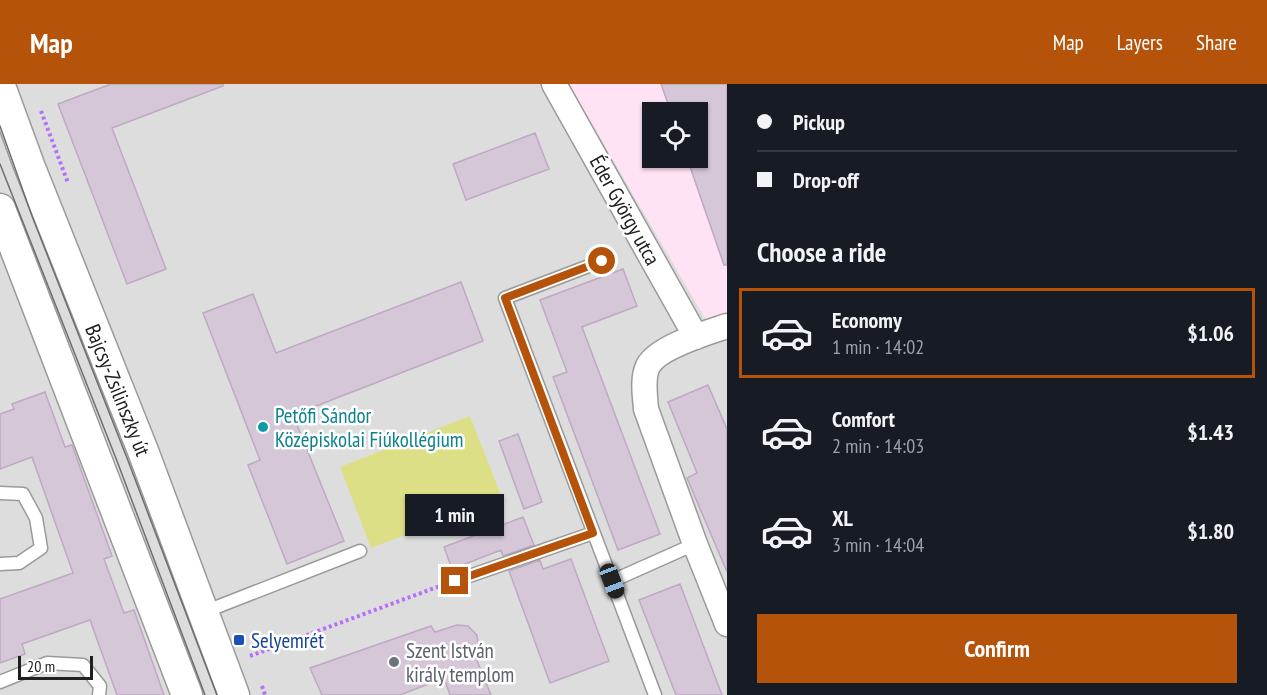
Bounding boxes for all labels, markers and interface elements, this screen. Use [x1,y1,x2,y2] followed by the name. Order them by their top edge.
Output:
[30,24,73,61] text: Map
[1053,29,1084,56] text: Map
[1117,29,1163,56] text: Layers
[1196,29,1237,56] text: Share
[642,102,708,168] map controls
[642,102,708,168] button: locate
[793,108,845,136] text: Pickup
[584,150,666,270] street label: Éder György utca
[793,166,859,194] text: Drop-off
[757,235,886,269] text: Choose a ride
[588,247,615,274] route start
[760,306,814,360] icon: car
[832,306,902,334] text: Economy
[1187,319,1234,347] text: $1.06
[79,320,157,460] street label: Bajcsy-Zsilinszky út
[832,334,924,360] text: 1 min · 14:02
[275,402,464,453] place label: Petőfi Sándor Középiskolai Fiúkollégium
[760,405,814,459] icon: car
[832,405,895,433] text: Comfort
[1187,418,1234,446] text: $1.43
[256,420,270,434] marker: Petőfi Sándor Középiskolai Fiúkollégium
[832,433,924,459] text: 2 min · 14:03
[406,494,504,536] callout: 1 min
[434,502,475,528] text: 1 min
[760,504,814,558] icon: car
[832,504,853,532] text: XL
[1187,517,1234,545] text: $1.80
[832,532,924,558] text: 3 min · 14:04
[597,561,627,601] car
[441,567,468,594] route end
[757,614,1237,683] button: Confirm
[251,627,324,654] place label: Selyemrét
[232,633,246,647] marker: Selyemrét
[406,637,514,688] place label: Szent István király templom
[18,653,93,680] scale bar
[387,655,401,669] marker: Szent István király templom
[27,656,55,676] text: 20 m

